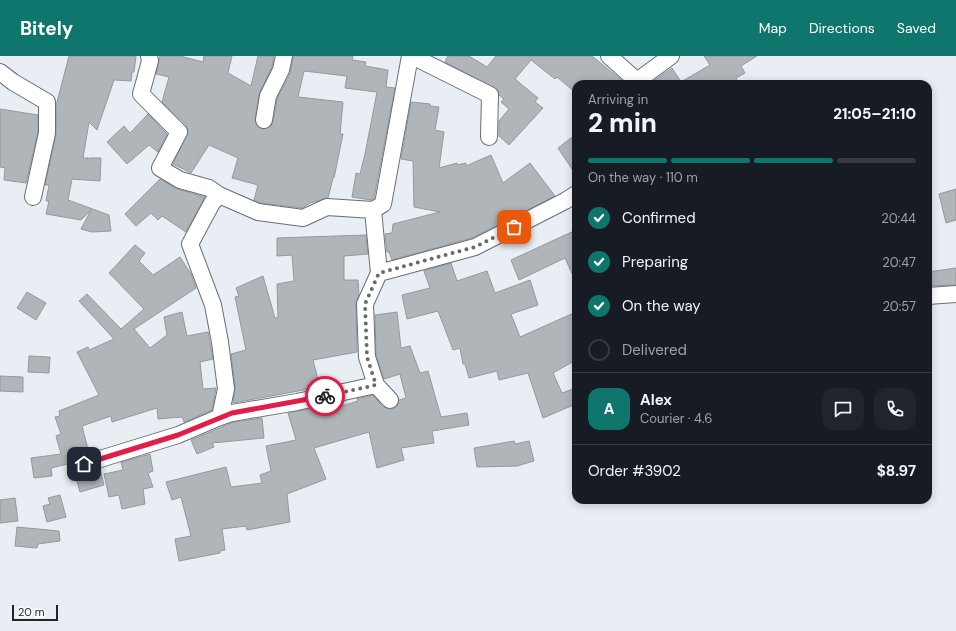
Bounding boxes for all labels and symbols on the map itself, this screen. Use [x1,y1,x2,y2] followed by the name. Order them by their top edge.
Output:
[497,210,531,244] pin
[305,376,345,416] courier
[67,447,101,481] pin
[12,603,58,622] scale bar

